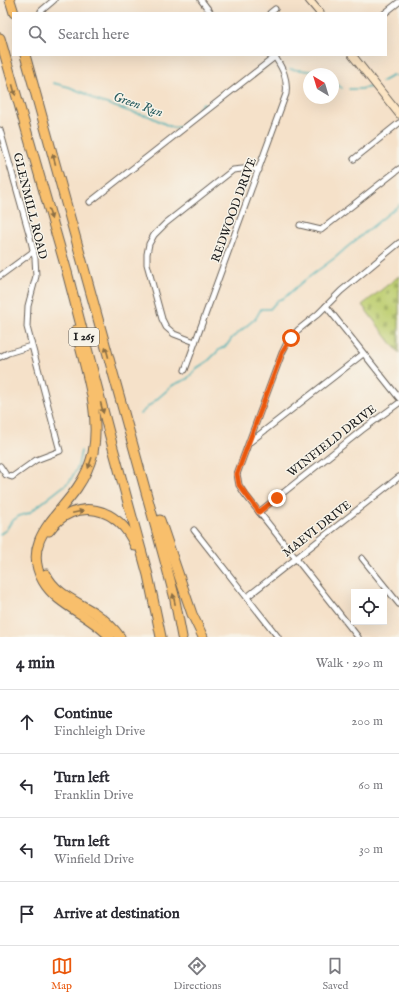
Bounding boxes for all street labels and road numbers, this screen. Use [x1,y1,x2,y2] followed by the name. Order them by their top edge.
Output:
[10,151,51,261] street label: GLENMILL ROAD
[208,156,260,264] street label: REDWOOD DRIVE
[69,328,99,346] road number: I 265
[285,402,379,480] street label: WINFIELD DRIVE
[280,498,354,560] street label: MAEVI DRIVE

